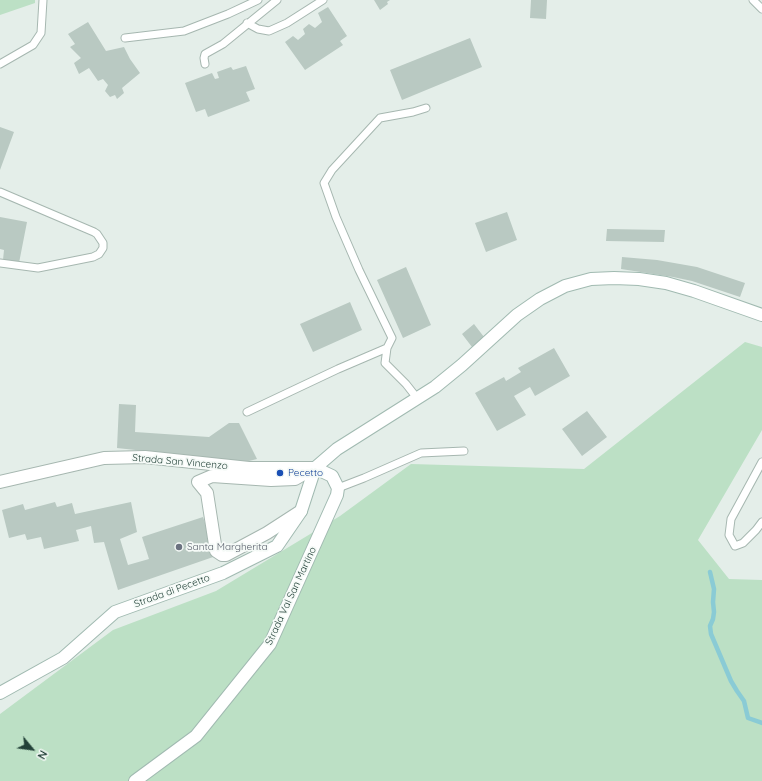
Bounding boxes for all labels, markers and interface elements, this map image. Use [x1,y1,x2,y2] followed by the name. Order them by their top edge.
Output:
[132,452,228,472] street label: Strada San Vincenzo
[288,467,323,479] place label: Pecetto
[275,468,285,478] marker: Pecetto
[187,541,268,553] place label: Santa Margherita
[174,542,184,552] marker: Santa Margherita
[263,545,319,647] street label: Strada Val San Martino
[133,572,211,610] street label: Strada di Pecetto
[12,729,52,769] north arrow
[34,748,51,762] text: N

